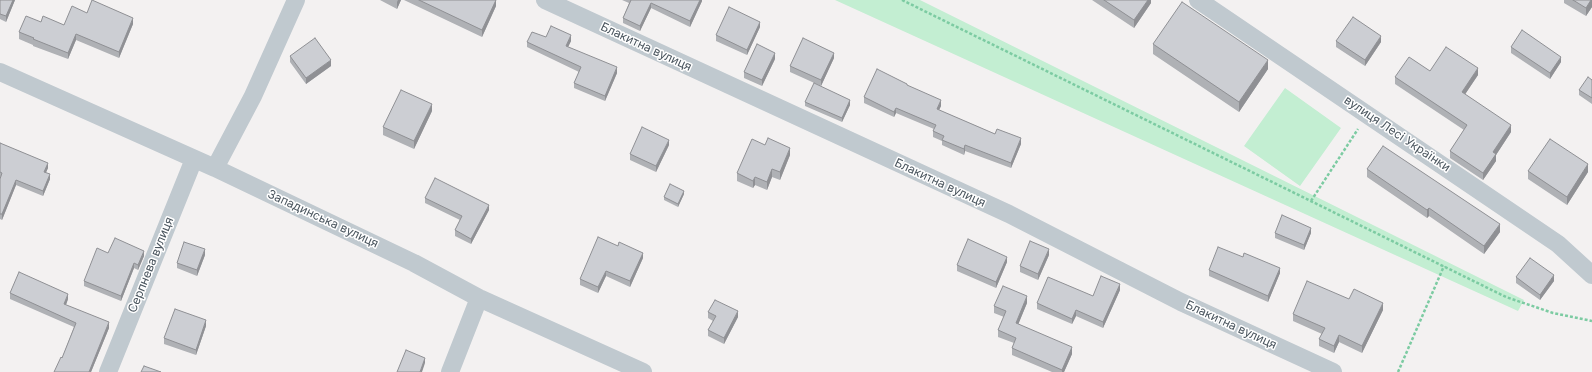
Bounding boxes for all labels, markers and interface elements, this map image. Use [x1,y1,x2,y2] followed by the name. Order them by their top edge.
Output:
[598,20,694,74] street label: Блакитна вулиця
[1341,93,1453,175] street label: вулиця Лесі Українки
[892,156,988,210] street label: Блакитна вулиця
[265,187,381,251] street label: Западинська вулиця
[125,215,177,315] street label: Серпнева вулиця
[1183,298,1279,352] street label: Блакитна вулиця

